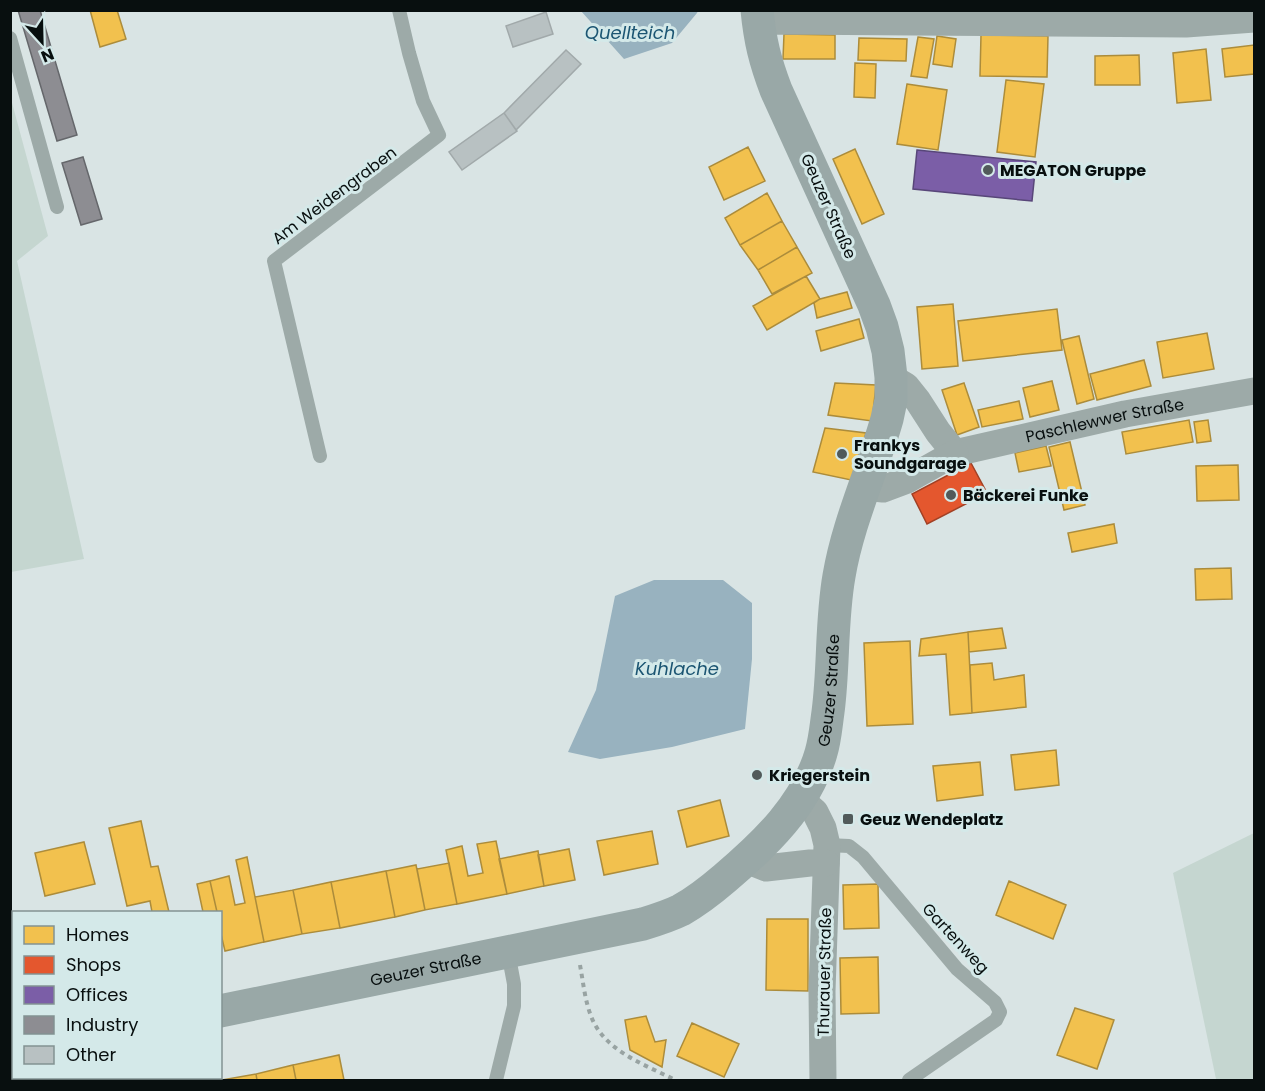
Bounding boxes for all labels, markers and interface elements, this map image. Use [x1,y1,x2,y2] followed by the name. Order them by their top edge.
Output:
[12,12,72,72] north arrow
[585,20,675,45] water label: Quellteich
[38,43,57,68] text: N
[267,141,401,250] street label: Am Weidengraben
[795,150,862,263] street label: Geuzer Straße
[1000,159,1146,182] place label: MEGATON Gruppe
[981,163,995,177] marker: MEGATON Gruppe
[1023,393,1186,448] street label: Paschlewwer Straße
[854,434,967,475] place label: Frankys Soundgarage
[835,447,849,461] marker: Frankys Soundgarage
[963,484,1089,507] place label: Bäckerei Funke
[944,488,958,502] marker: Bäckerei Funke
[812,634,845,749] street label: Geuzer Straße
[635,656,719,681] water label: Kuhlache
[769,764,870,787] place label: Kriegerstein
[750,768,764,782] marker: Kriegerstein
[860,808,1003,831] place label: Geuz Wendeplatz
[841,812,855,826] marker: Geuz Wendeplatz
[917,898,994,979] street label: Gartenweg
[812,907,837,1037] street label: Thurauer Straße
[12,911,222,1079] legend
[66,922,129,947] text: Homes
[368,947,483,992] street label: Geuzer Straße
[66,952,121,977] text: Shops
[66,982,128,1007] text: Offices
[66,1012,138,1037] text: Industry
[66,1042,116,1067] text: Other

